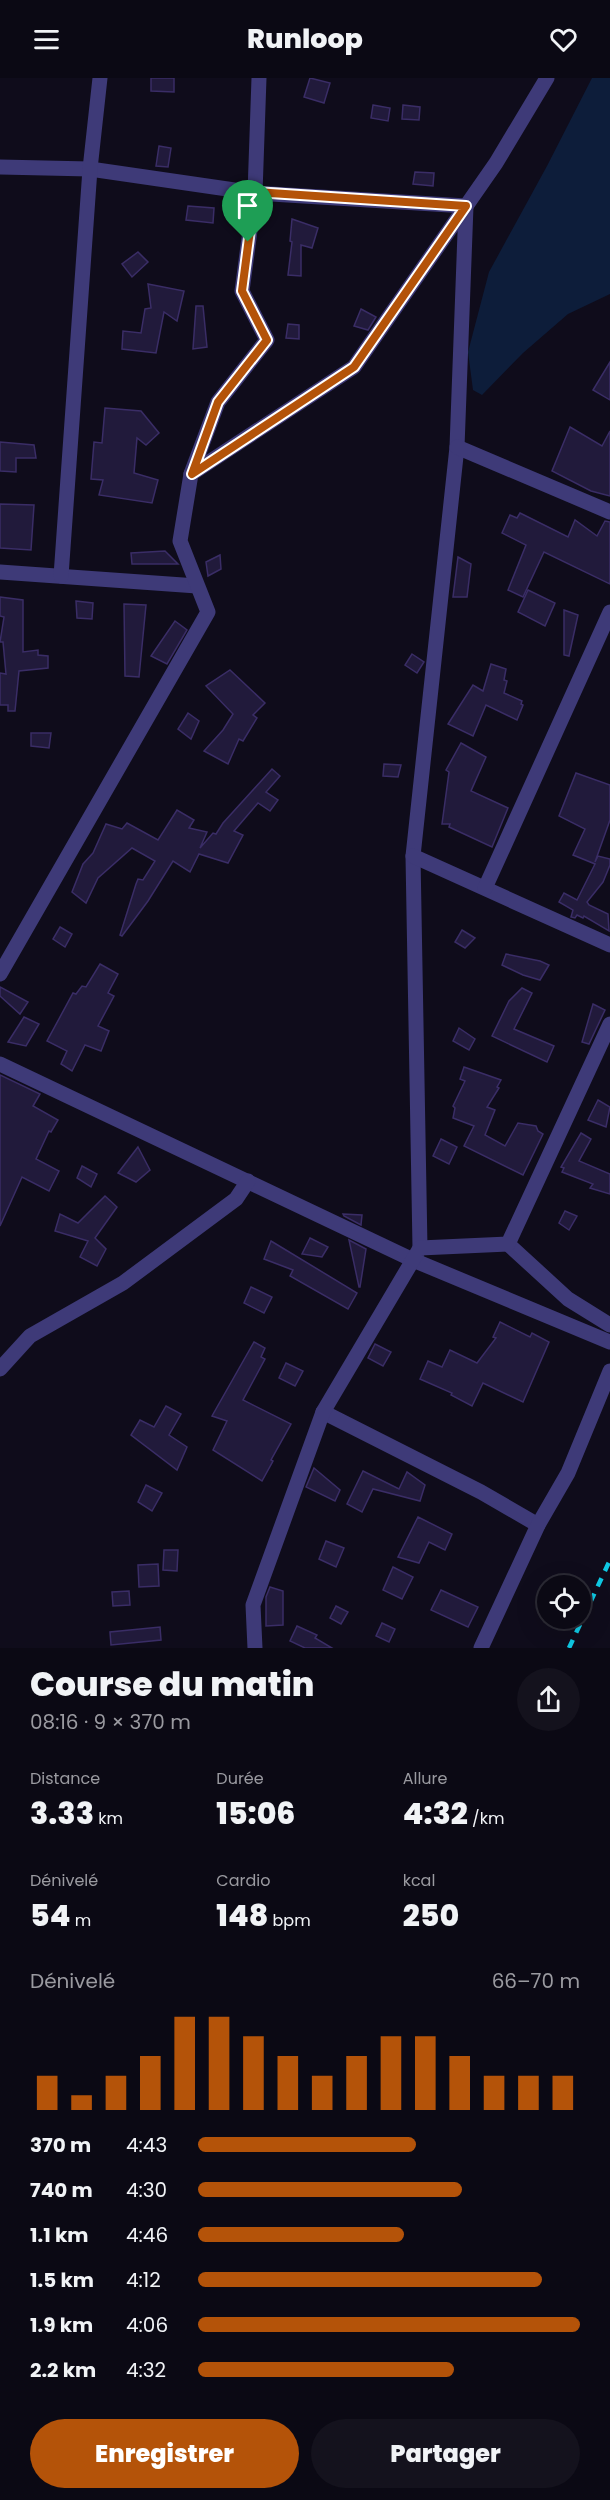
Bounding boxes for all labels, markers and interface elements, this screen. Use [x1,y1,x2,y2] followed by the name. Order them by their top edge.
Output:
[247,20,363,57] text: Runloop
[30,23,63,56] icon: menu
[547,23,580,56] icon: heart
[222,180,273,242] pin
[231,189,264,222] icon: arrive
[537,1575,591,1629] map controls
[537,1575,591,1629] button: locate
[30,1661,315,1708] text: Course du matin
[517,1668,580,1731] button: share
[30,1708,191,1736] text: 08:16 · 9 × 370 m
[30,1767,100,1790] text: Distance
[216,1767,264,1790] text: Durée
[403,1767,447,1790] text: Allure
[30,1792,94,1835] text: 3.33
[216,1792,295,1835] text: 15:06
[403,1792,468,1835] text: 4:32
[94,1807,123,1830] text: km
[468,1807,504,1830] text: /km
[30,1869,98,1892] text: Dénivelé
[216,1869,270,1892] text: Cardio
[403,1869,435,1892] text: kcal
[30,1894,70,1937] text: 54
[216,1894,268,1937] text: 148
[403,1894,459,1937] text: 250
[70,1909,91,1932] text: m
[268,1909,311,1932] text: bpm
[30,1967,115,1995] text: Dénivelé
[492,1967,580,1995] text: 66–70 m
[30,2131,91,2159] text: 370 m
[126,2131,167,2159] text: 4:43
[30,2176,93,2204] text: 740 m
[126,2176,167,2204] text: 4:30
[30,2221,88,2249] text: 1.1 km
[126,2221,168,2249] text: 4:46
[30,2266,94,2294] text: 1.5 km
[126,2266,161,2294] text: 4:12
[30,2311,93,2339] text: 1.9 km
[126,2311,168,2339] text: 4:06
[30,2356,96,2384] text: 2.2 km
[126,2356,166,2384] text: 4:32
[30,2419,299,2488] button: Enregistrer
[311,2419,580,2488] button: Partager

